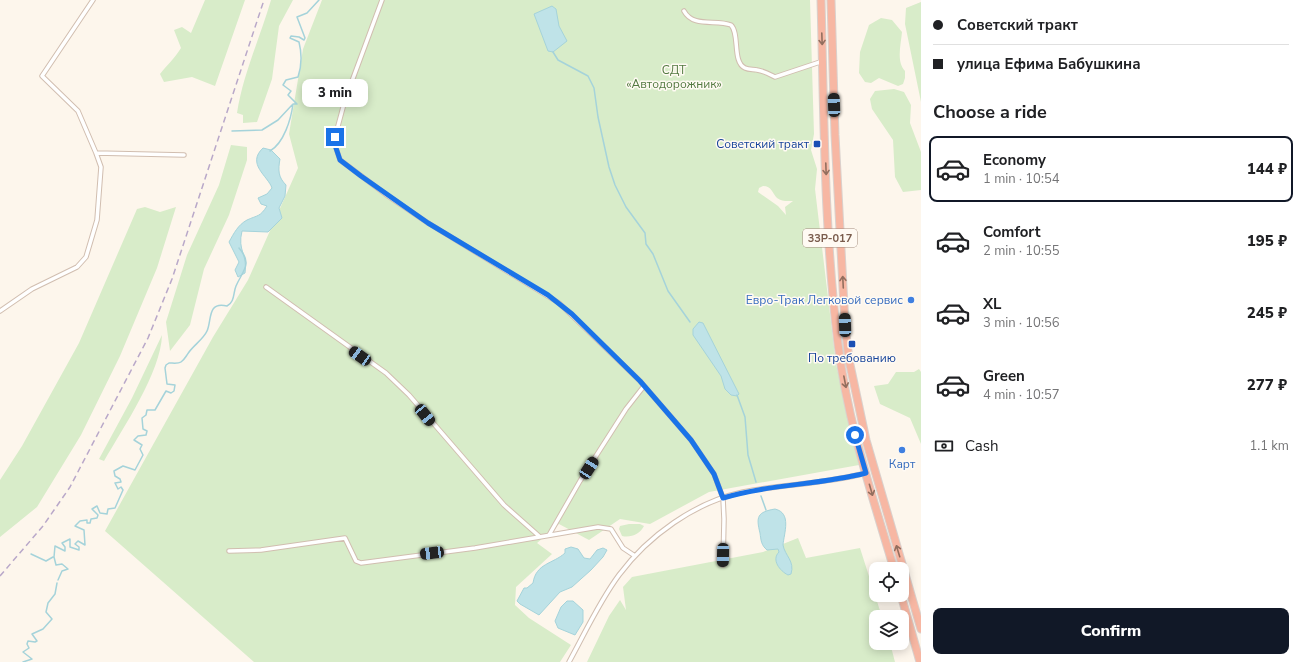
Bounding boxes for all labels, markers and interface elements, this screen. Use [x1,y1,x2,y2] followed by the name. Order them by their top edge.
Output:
[957,15,1078,35] text: Советский тракт
[818,32,826,45] one-way arrow
[957,54,1141,74] text: улица Ефима Бабушкина
[626,62,722,92] park label: СДТ «Автодорожник»
[302,79,368,107] callout: 3 min
[318,84,352,102] text: 3 min
[828,93,840,117] car
[933,100,1047,124] text: Choose a ride
[326,128,344,146] route end
[716,136,810,152] place label: Советский тракт
[812,139,822,149] marker: Советский тракт
[983,150,1046,170] text: Economy
[935,151,971,187] icon: car
[1247,159,1287,179] text: 144 ₽
[823,162,830,175] one-way arrow
[983,170,1059,188] text: 1 min · 10:54
[983,222,1040,242] text: Comfort
[935,223,971,259] icon: car
[803,229,857,247] road number: 33Р-017
[1247,231,1287,251] text: 195 ₽
[983,242,1059,260] text: 2 min · 10:55
[839,276,847,289] one-way arrow
[746,292,903,308] place label: Евро-Трак Легковой сервис
[983,294,1002,314] text: XL
[906,295,916,305] marker: Евро-Трак Легковой сервис
[935,295,971,331] icon: car
[1247,303,1287,323] text: 245 ₽
[839,313,851,337] car
[983,314,1059,332] text: 3 min · 10:56
[847,339,857,349] marker: По требованию
[347,344,373,368] car
[808,350,896,366] place label: По требованию
[983,366,1025,386] text: Green
[935,367,971,403] icon: car
[841,375,849,388] one-way arrow
[1247,375,1287,395] text: 277 ₽
[983,386,1059,404] text: 4 min · 10:57
[413,402,437,428] car
[846,426,864,444] route start
[933,435,955,457] icon: cash
[965,436,999,456] text: Cash
[1249,437,1289,455] text: 1.1 km
[897,445,907,455] marker: Карт
[577,455,601,481] car
[889,456,916,472] place label: Карт
[868,483,875,496] one-way arrow
[717,543,729,567] car
[894,545,901,558] one-way arrow
[419,546,445,560] car
[869,562,909,650] map controls
[869,562,909,602] button: locate
[933,608,1289,654] button: Confirm
[869,610,909,650] button: layers

